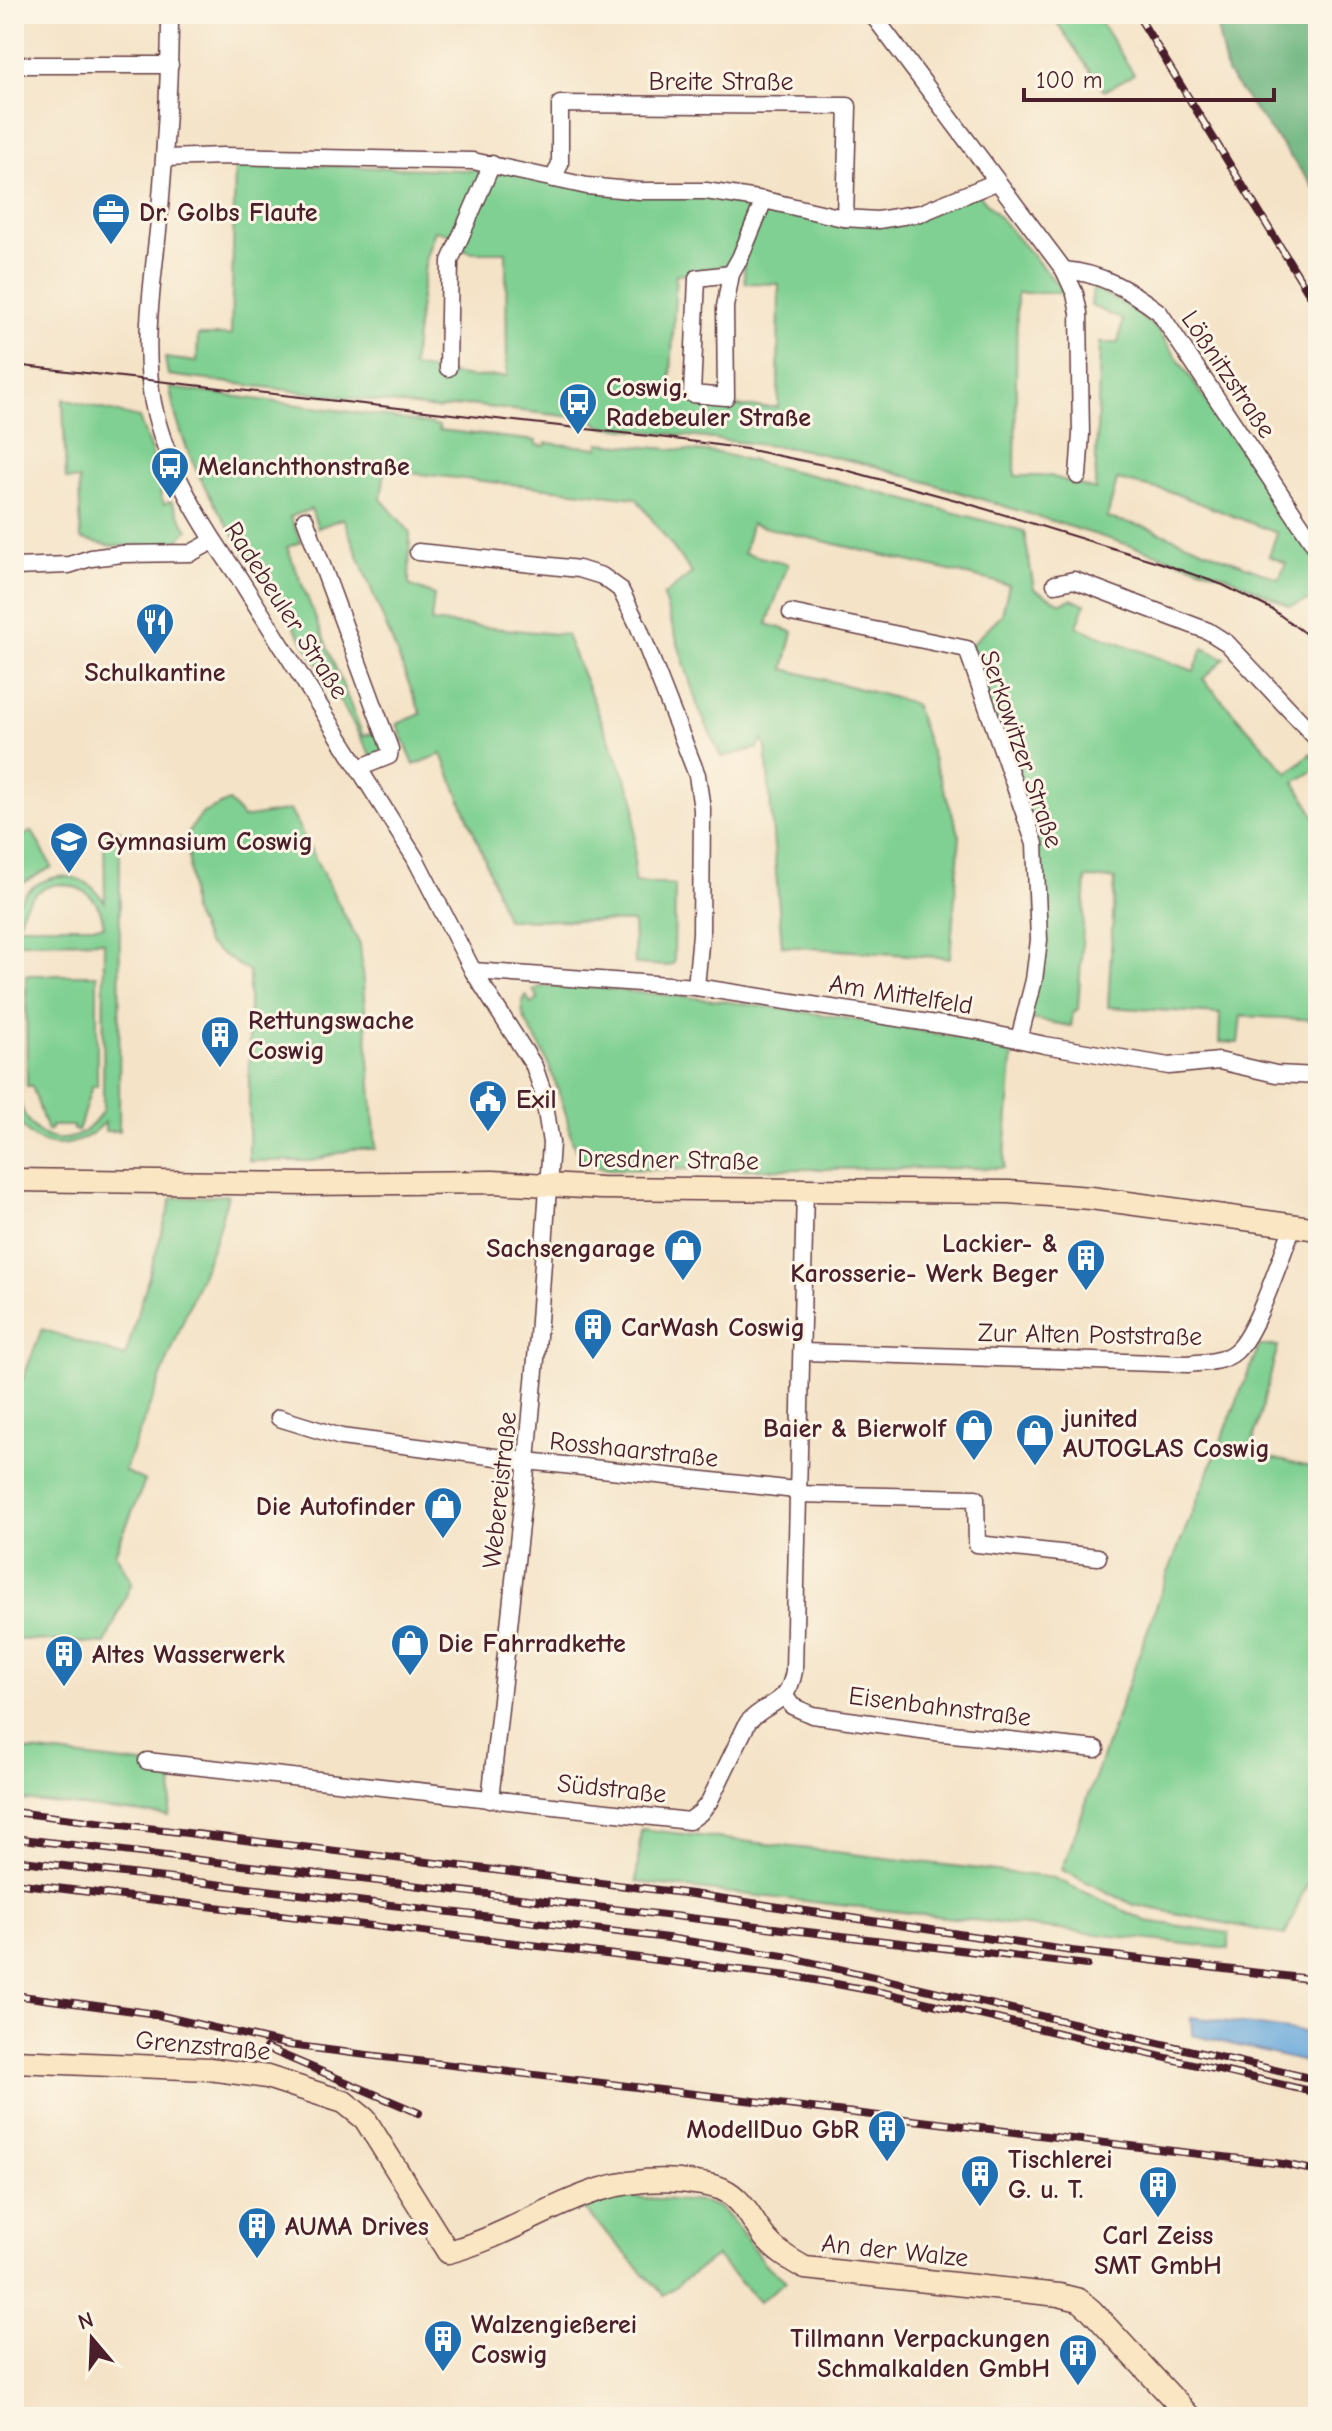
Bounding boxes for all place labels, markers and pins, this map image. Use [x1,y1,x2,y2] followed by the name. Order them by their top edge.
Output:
[90,191,132,246] office icon: Dr. Golbs Flaute
[139,198,318,228] place label: Dr. Golbs Flaute
[606,373,811,433] place label: Coswig, Radebeuler Straße
[557,381,599,436] bus stop icon: Coswig, Radebeuler Straße
[149,445,191,500] bus stop icon: Melanchthonstraße
[198,452,410,482] place label: Melanchthonstraße
[134,601,176,656] restaurant icon: Schulkantine
[84,658,226,688] place label: Schulkantine
[48,820,90,875] school or university icon: Gymnasium Coswig
[97,827,313,857] place label: Gymnasium Coswig
[248,1006,414,1066] place label: Rettungswache Coswig
[199,1014,241,1069] building icon: Rettungswache Coswig
[467,1078,509,1133] public building icon: Exil
[516,1085,557,1115] place label: Exil
[662,1227,704,1282] shop icon: Sachsengarage
[790,1229,1059,1289] place label: Lackier- & Karosserie- Werk Beger
[486,1234,655,1264] place label: Sachsengarage
[1065,1237,1107,1292] building icon: Lackier- & Karosserie- Werk Beger
[572,1306,614,1361] building icon: CarWash Coswig
[621,1313,805,1343] place label: CarWash Coswig
[1060,1404,1270,1464] place label: junited AUTOGLAS Coswig
[953,1407,995,1462] shop icon: Baier & Bierwolf
[1014,1412,1056,1467] shop icon: junited AUTOGLAS Coswig
[763,1414,948,1444] place label: Baier & Bierwolf
[422,1485,464,1540] shop icon: Die Autofinder
[256,1492,416,1522] place label: Die Autofinder
[389,1622,431,1677] shop icon: Die Fahrradkette
[438,1629,626,1659] place label: Die Fahrradkette
[43,1633,85,1688] building icon: Altes Wasserwerk
[92,1640,285,1670] place label: Altes Wasserwerk
[866,2108,908,2163] building icon: ModellDuo GbR
[686,2115,859,2145] place label: ModellDuo GbR
[1008,2145,1113,2205] place label: Tischlerei G. u. T.
[959,2153,1001,2208] building icon: Tischlerei G. u. T.
[1137,2164,1179,2219] building icon: Carl Zeiss SMT GmbH
[236,2205,278,2260] building icon: AUMA Drives
[285,2212,429,2242] place label: AUMA Drives
[1094,2221,1222,2281] place label: Carl Zeiss SMT GmbH
[471,2310,637,2370] place label: Walzengießerei Coswig
[422,2318,464,2373] building icon: Walzengießerei Coswig
[790,2324,1050,2384] place label: Tillmann Verpackungen Schmalkalden GmbH
[1057,2332,1099,2387] building icon: Tillmann Verpackungen Schmalkalden GmbH

